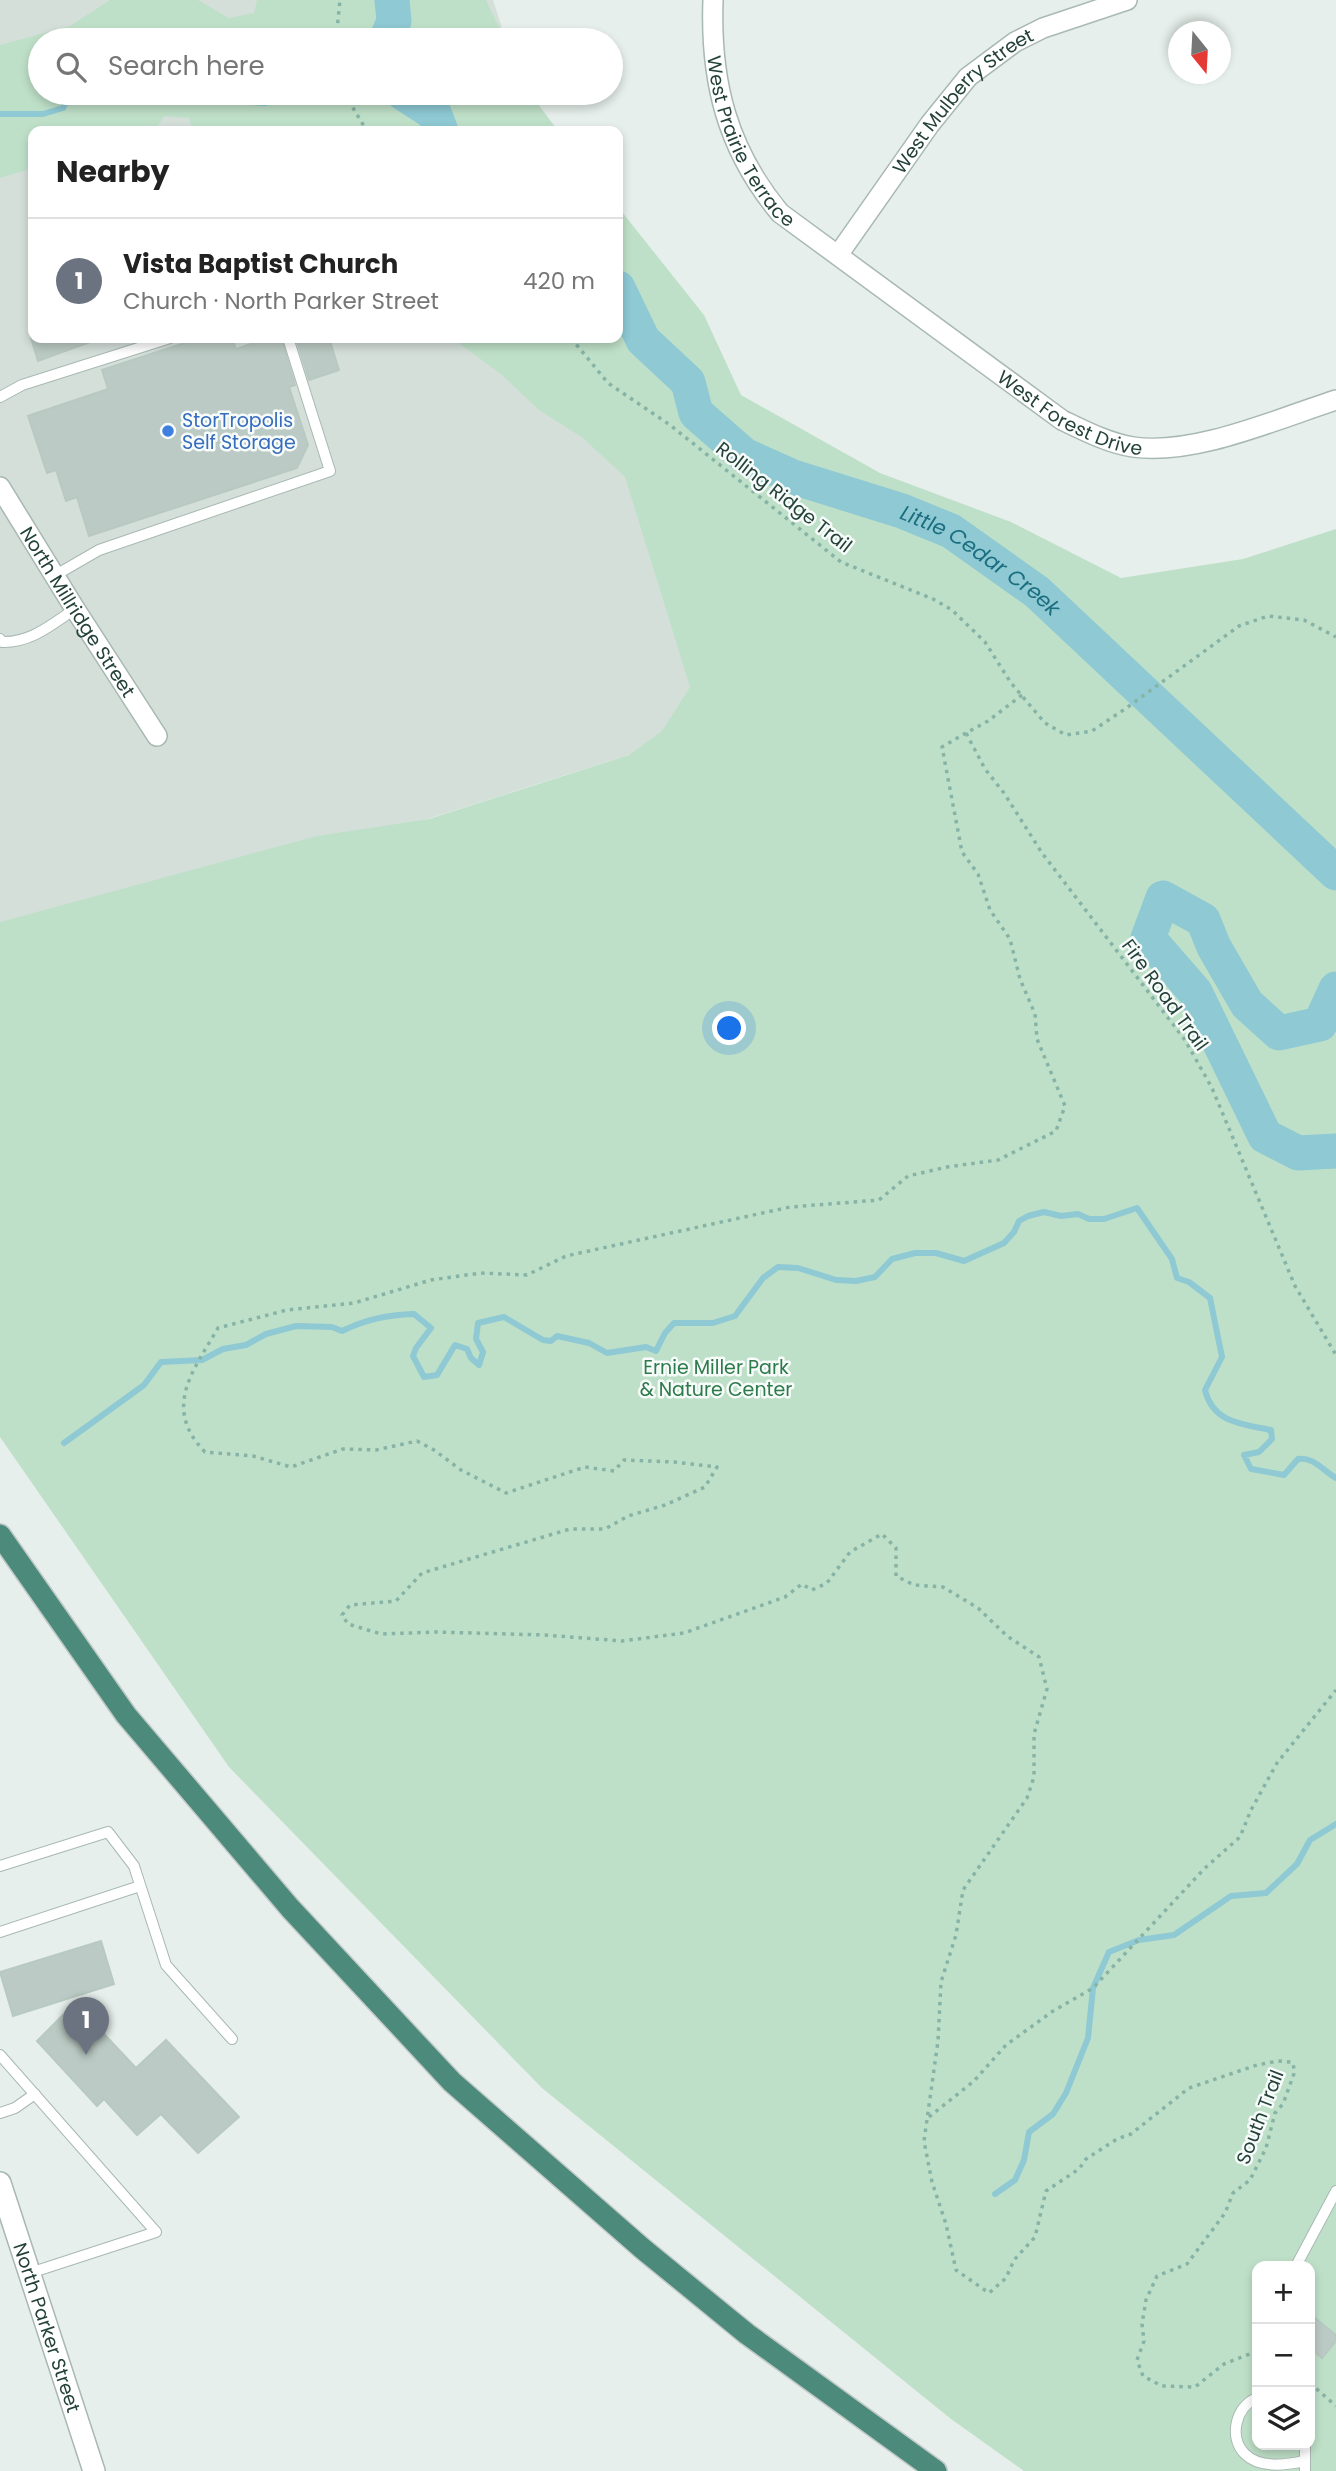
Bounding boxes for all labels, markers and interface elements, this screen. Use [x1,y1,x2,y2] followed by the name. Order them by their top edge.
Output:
[1168,21,1231,84] north arrow
[886,22,1038,179] street label: West Mulberry Street
[28,28,623,105] search box
[52,48,90,86] icon: search
[108,48,265,84] text: Search here
[701,54,801,233] street label: West Prairie Terrace
[56,150,170,193] text: Nearby
[123,246,398,282] text: Vista Baptist Church
[75,265,83,297] text: 1
[523,265,595,297] text: 420 m
[123,285,439,317] text: Church · North Parker Street
[992,364,1144,462] street label: West Forest Drive
[182,407,296,456] place label: StorTropolis Self Storage
[160,423,176,439] marker: StorTropolis Self Storage
[710,435,858,559] street label: Rolling Ridge Trail
[896,497,1068,623] water label: Little Cedar Creek
[14,521,142,702] street label: North Millridge Street
[1115,934,1215,1056] street label: Fire Road Trail
[712,1011,746,1045] your location
[640,1354,792,1403] park label: Ernie Miller Park & Nature Center
[63,1997,109,2055] pin: 1
[1230,2066,1290,2168] street label: South Trail
[7,2239,88,2416] street label: North Parker Street
[1252,2261,1315,2450] map controls
[1252,2261,1315,2324] button: +
[1252,2324,1315,2387] button: −
[1252,2387,1315,2450] button: layers

